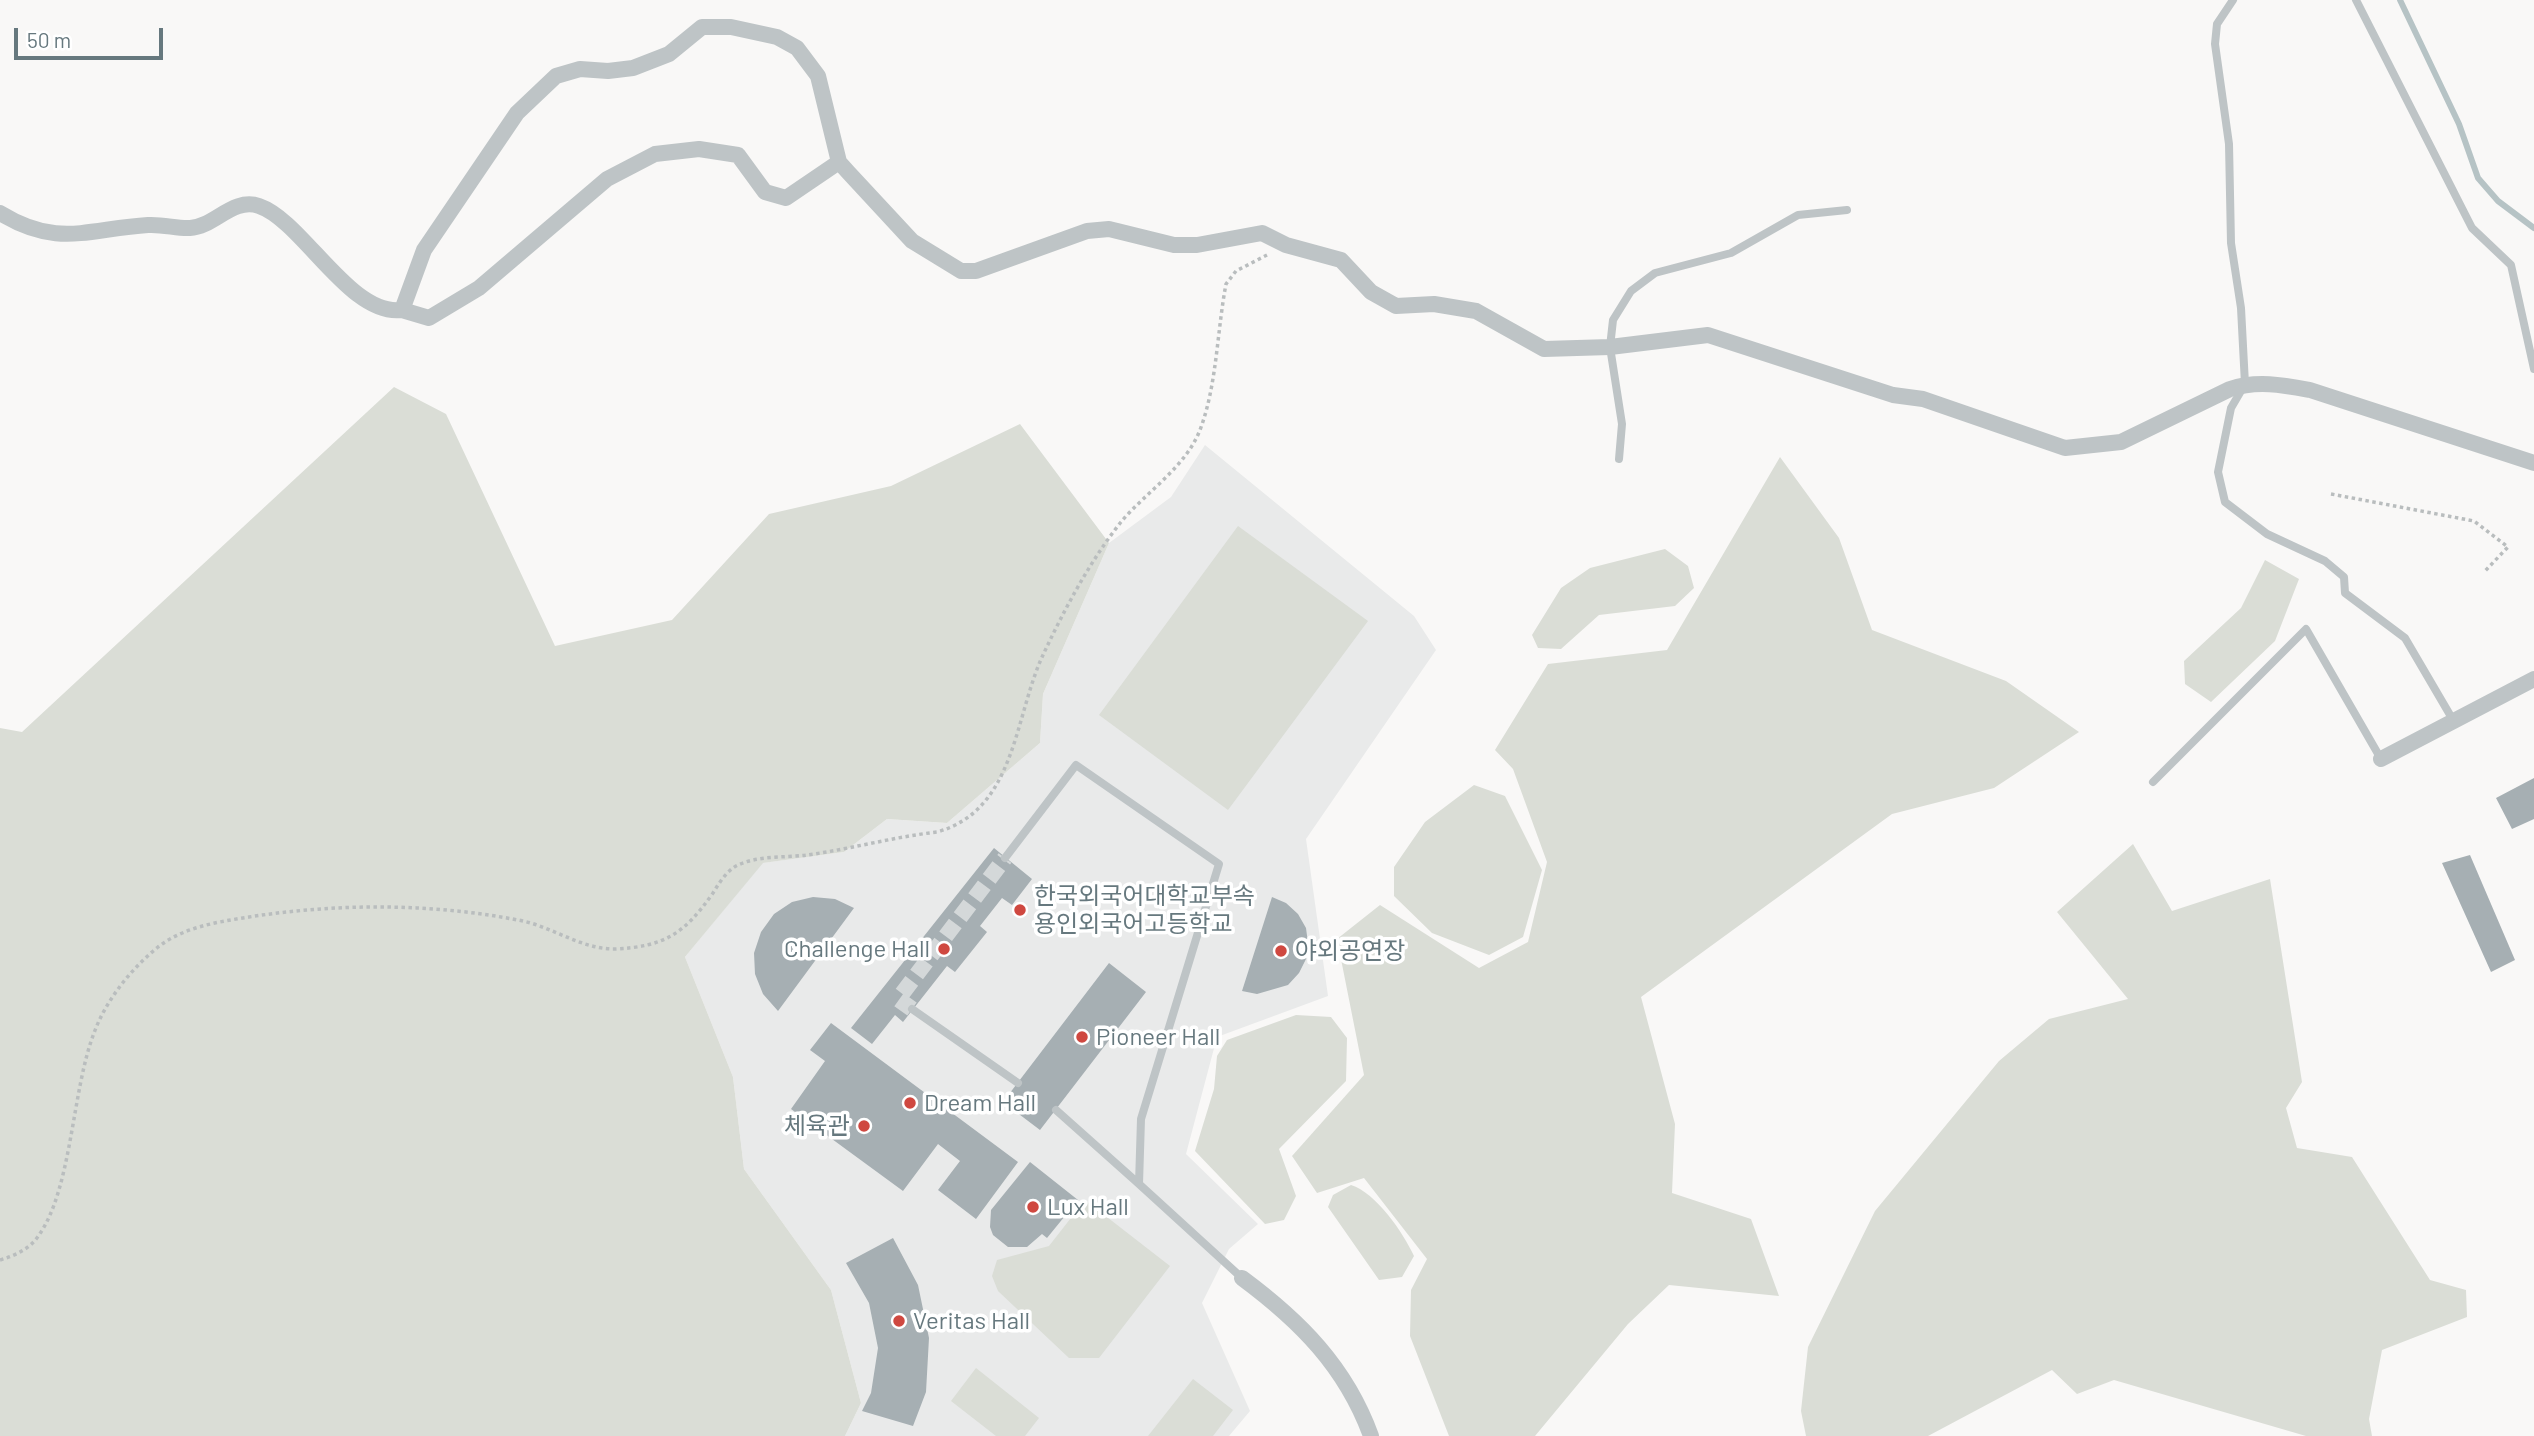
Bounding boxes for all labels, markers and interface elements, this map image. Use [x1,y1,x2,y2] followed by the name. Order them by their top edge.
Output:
[18,14,166,58] scale bar
[27,27,71,52] text: 50 m
[1034,882,1255,938] place label: 한국외국어대학교부속 용인외국어고등학교
[1012,902,1028,918] marker: 한국외국어대학교부속 용인외국어고등학교
[784,935,930,963] place label: Challenge Hall
[1295,937,1405,965] place label: 야외공연장
[936,941,952,957] marker: Challenge Hall
[1273,943,1289,959] marker: 야외공연장
[1096,1023,1220,1051] place label: Pioneer Hall
[1074,1029,1090,1045] marker: Pioneer Hall
[924,1089,1036,1117] place label: Dream Hall
[902,1095,918,1111] marker: Dream Hall
[784,1112,850,1140] place label: 체육관
[856,1118,872,1134] marker: 체육관
[1047,1193,1129,1221] place label: Lux Hall
[1025,1199,1041,1215] marker: Lux Hall
[913,1307,1030,1335] place label: Veritas Hall
[891,1313,907,1329] marker: Veritas Hall

